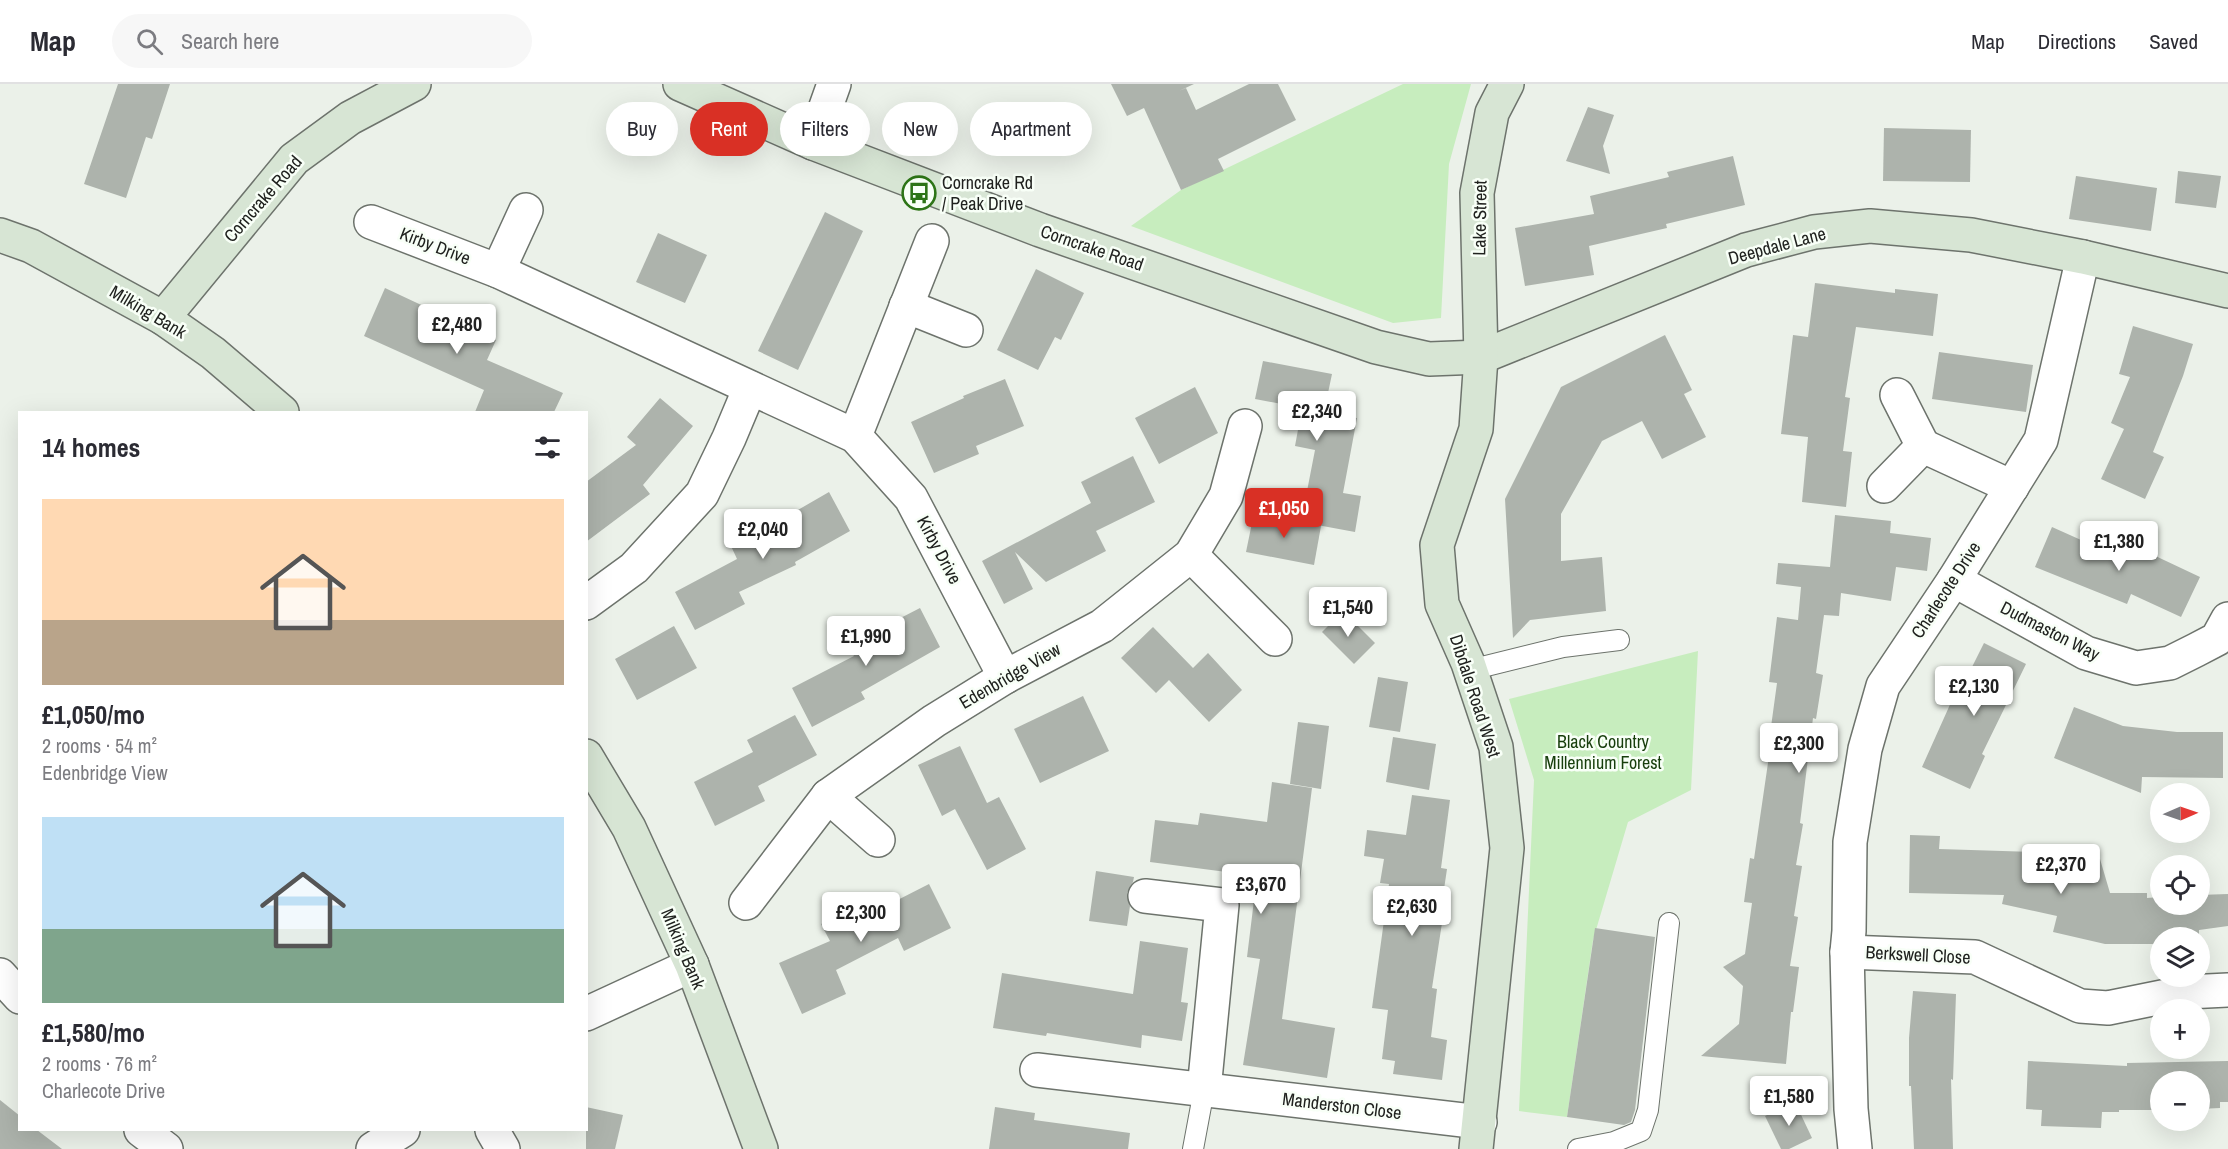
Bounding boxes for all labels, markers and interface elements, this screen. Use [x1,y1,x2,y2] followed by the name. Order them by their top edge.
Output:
[112,14,532,68] search box
[30,22,76,60] text: Map
[133,25,166,58] icon: search
[181,26,279,56] text: Search here
[1971,27,2005,56] text: Map
[2038,27,2116,56] text: Directions
[2149,27,2198,56] text: Saved
[606,102,678,156] chip: Buy
[690,102,768,156] chip: Rent
[780,102,870,156] chip: Filters
[882,102,958,156] chip: New
[970,102,1092,156] chip: Apartment
[218,150,307,247] street label: Corncrake Road
[942,170,1033,216] place label: Corncrake Rd / Peak Drive
[901,175,937,211] bus stop icon: Corncrake Rd / Peak Drive
[1466,180,1493,256] street label: Lake Street
[1037,218,1147,277] street label: Corncrake Road
[1725,220,1828,271] street label: Deepdale Lane
[396,221,474,270] street label: Kirby Drive
[105,279,192,345] street label: Milking Bank
[408,304,506,355] pin: £2,480
[432,310,482,337] text: £2,480
[1268,391,1366,442] pin: £2,340
[1292,397,1342,424] text: £2,340
[42,430,140,465] text: 14 homes
[531,431,564,464] icon: filters
[1235,488,1333,539] pin: £1,050
[1259,494,1309,521] text: £1,050
[714,509,812,560] pin: £2,040
[911,511,968,588] street label: Kirby Drive
[738,515,788,542] text: £2,040
[2070,521,2168,572] pin: £1,380
[2094,527,2144,554] text: £1,380
[1905,536,1986,643] street label: Charlecote Drive
[249,538,357,646] icon: home
[1299,587,1397,638] pin: £1,540
[1323,593,1373,620] text: £1,540
[1996,595,2105,667] street label: Dudmaston Way
[817,616,915,667] pin: £1,990
[841,622,891,649] text: £1,990
[1444,631,1507,760] street label: Dibdale Road West
[955,636,1065,715] street label: Edenbridge View
[1925,666,2023,717] pin: £2,130
[1949,672,1999,699] text: £2,130
[42,697,145,732] text: £1,050/mo
[1750,723,1848,774] pin: £2,300
[1544,729,1662,775] park label: Black Country Millennium Forest
[1774,729,1824,756] text: £2,300
[42,732,157,759] text: 2 rooms · 54 m²
[42,759,168,786] text: Edenbridge View
[2150,783,2210,843] north arrow
[2150,783,2210,1131] map controls
[2012,844,2110,895] pin: £2,370
[2036,850,2086,877] text: £2,370
[2150,855,2210,915] button: locate
[249,856,357,964] icon: home
[1212,864,1310,915] pin: £3,670
[1236,870,1286,897] text: £3,670
[1363,886,1461,937] pin: £2,630
[812,892,910,943] pin: £2,300
[1387,892,1437,919] text: £2,630
[836,898,886,925] text: £2,300
[655,905,712,994] street label: Milking Bank
[2150,927,2210,987] button: layers
[1865,939,1971,970] street label: Berkswell Close
[2150,999,2210,1059] button: +
[42,1015,145,1050] text: £1,580/mo
[42,1050,157,1077] text: 2 rooms · 76 m²
[2150,1071,2210,1131] button: −
[1740,1076,1838,1127] pin: £1,580
[42,1077,165,1104] text: Charlecote Drive
[1764,1082,1814,1109] text: £1,580
[1281,1086,1403,1125] street label: Manderston Close

